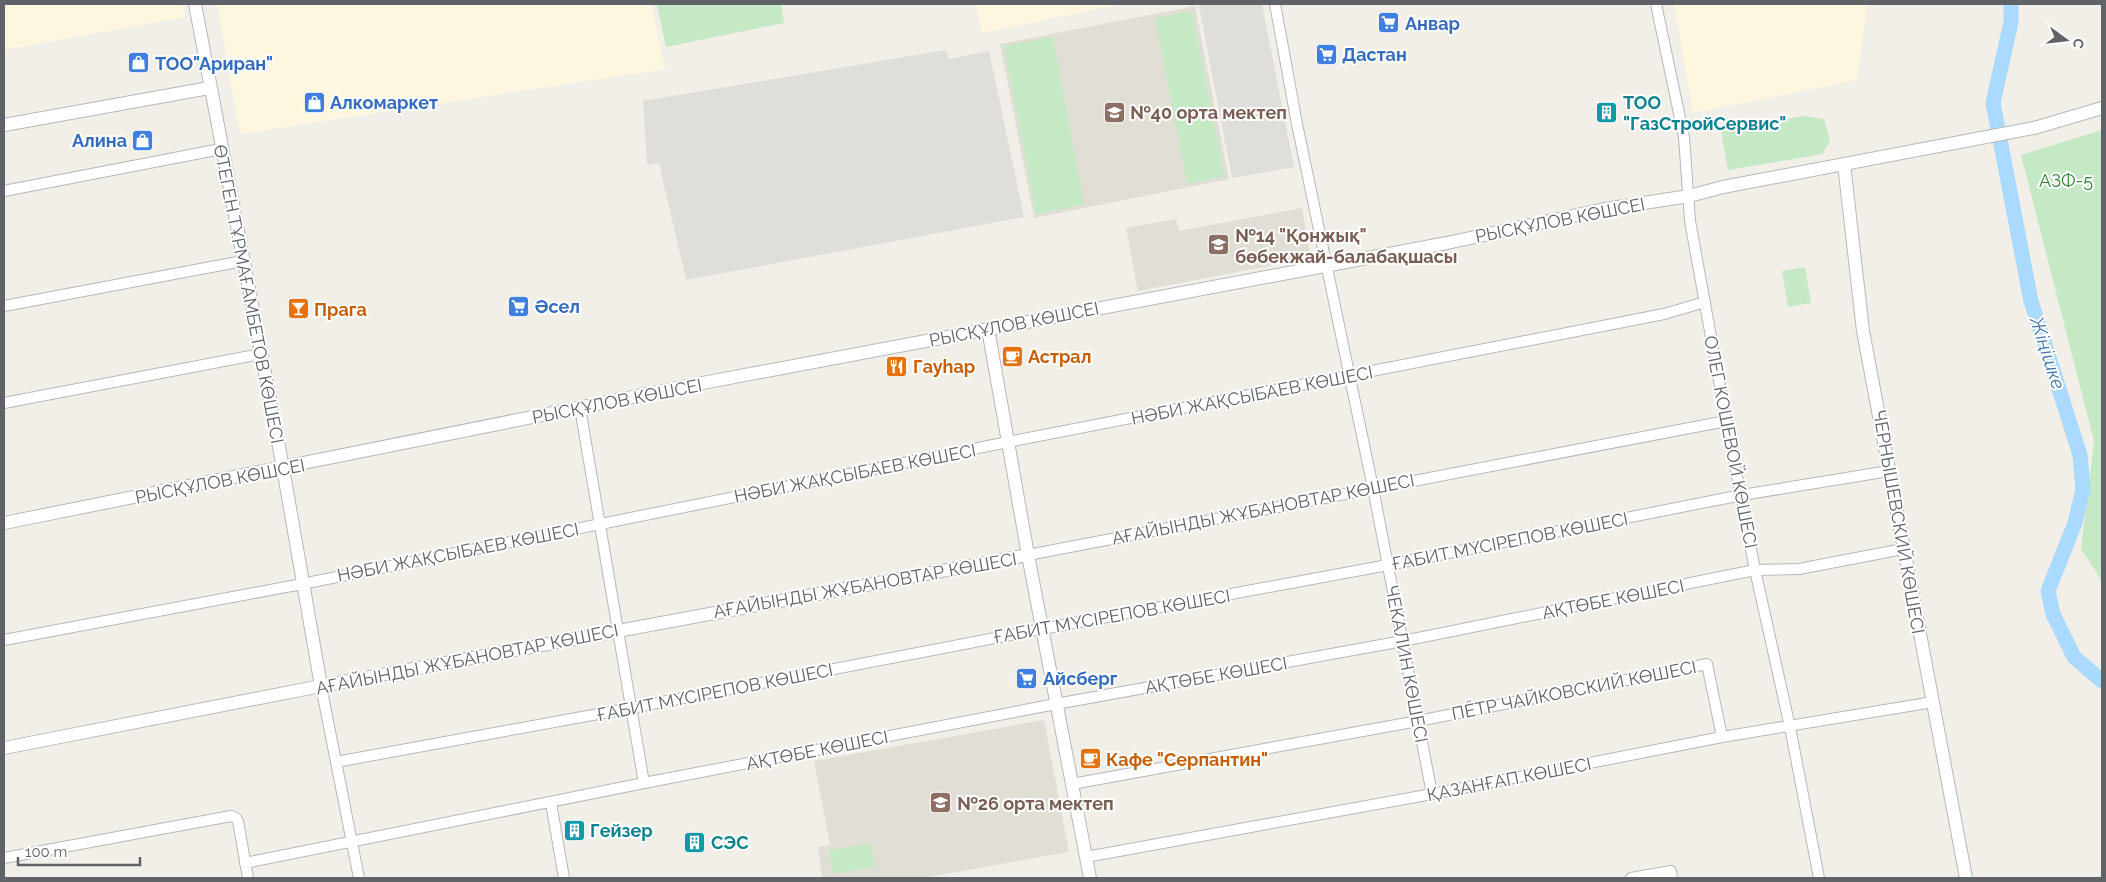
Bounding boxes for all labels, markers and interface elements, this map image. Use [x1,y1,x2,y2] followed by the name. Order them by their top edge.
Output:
[1377,11,1401,35] supermarket icon: Анвар
[1405,13,1460,34] place label: Анвар
[2041,15,2091,65] north arrow
[2069,37,2088,50] text: С
[1314,42,1338,66] supermarket icon: Дастан
[1342,44,1407,65] place label: Дастан
[127,51,151,75] shop icon: ТОО"Ариран"
[155,53,273,74] place label: ТОО"Ариран"
[302,90,326,114] shop icon: Алкомаркет
[330,92,438,113] place label: Алкомаркет
[1623,92,1786,134] place label: ТОО "ГазСтройСервис"
[1102,100,1126,124] school or university icon: №40 орта мектеп
[1595,100,1619,124] building icon: ТОО "ГазСтройСервис"
[1130,102,1287,123] place label: №40 орта мектеп
[131,128,155,152] shop icon: Алина
[72,130,127,151] place label: Алина
[210,143,288,445] street label: ӨТЕГЕН ТҰРМАҒАМБЕТОВ КӨШЕСІ
[2039,170,2093,191] park label: АЗФ-5
[1473,193,1647,247] street label: РЫСҚҰЛОВ КӨШСЕІ
[1235,225,1458,267] place label: №14 "Қонжық" бөбекжай-балабақшасы
[1207,233,1231,257] school or university icon: №14 "Қонжық" бөбекжай-балабақшасы
[507,294,531,318] supermarket icon: Əсел
[535,296,580,317] place label: Əсел
[286,297,310,321] bar icon: Прага
[927,297,1101,351] street label: РЫСҚҰЛОВ КӨШСЕІ
[314,299,367,320] place label: Прага
[2026,313,2070,392] water label: Жіңішке
[1700,334,1762,550] street label: ОЛЕГ КОШЕВОЙ КӨШЕСІ
[1000,344,1024,368] cafe icon: Астрал
[1028,346,1091,367] place label: Астрал
[885,354,909,378] restaurant icon: Гауhар
[913,356,975,377] place label: Гауhар
[1129,361,1375,429] street label: НӘБИ ЖАҚСЫБАЕВ КӨШЕСІ
[530,374,704,428] street label: РЫСҚҰЛОВ КӨШСЕІ
[1869,408,1929,636] street label: ЧЕРНЫШЕВСКИЙ КӨШЕСІ
[732,439,978,507] street label: НӘБИ ЖАҚСЫБАЕВ КӨШЕСІ
[133,454,307,508] street label: РЫСҚҰЛОВ КӨШСЕІ
[1110,469,1416,549] street label: АҒАЙЫНДЫ ЖҰБАНОВТАР КӨШЕСІ
[1390,508,1630,574] street label: ҒАБИТ МҮСІРЕПОВ КӨШЕСІ
[335,518,581,586] street label: НӘБИ ЖАҚСЫБАЕВ КӨШЕСІ
[712,548,1018,622] street label: АҒАЙЫНДЫ ЖҰБАНОВТАР КӨШЕСІ
[1540,575,1686,623] street label: АҚТӨБЕ КӨШЕСІ
[1381,584,1433,744] street label: ЧЕКАЛИН КӨШЕСІ
[992,585,1232,647] street label: ҒАБИТ МҮСІРЕПОВ КӨШЕСІ
[314,619,620,699] street label: АҒАЙЫНДЫ ЖҰБАНОВТАР КӨШЕСІ
[1143,652,1289,698] street label: АҚТӨБЕ КӨШЕСІ
[1450,656,1698,724] street label: ПЁТР ЧАЙКОВСКИЙ КӨШЕСІ
[595,659,835,725] street label: ҒАБИТ МҮСІРЕПОВ КӨШЕСІ
[1015,666,1039,690] supermarket icon: Айсберг
[1043,668,1118,689] place label: Айсберг
[744,726,890,774] street label: АҚТӨБЕ КӨШЕСІ
[1078,747,1102,771] cafe icon: Кафе "Серпантин"
[1106,749,1268,770] place label: Кафе "Серпантин"
[1425,753,1593,805] street label: ҚАЗАНҒАП КӨШЕСІ
[929,791,953,815] school or university icon: №26 орта мектеп
[957,793,1114,814] place label: №26 орта мектеп
[562,818,586,842] building icon: Гейзер
[590,820,653,841] place label: Гейзер
[683,830,707,854] building icon: СЭС
[711,832,749,853] place label: СЭС
[18,834,140,866] scale bar
[25,843,67,861] text: 100 m

